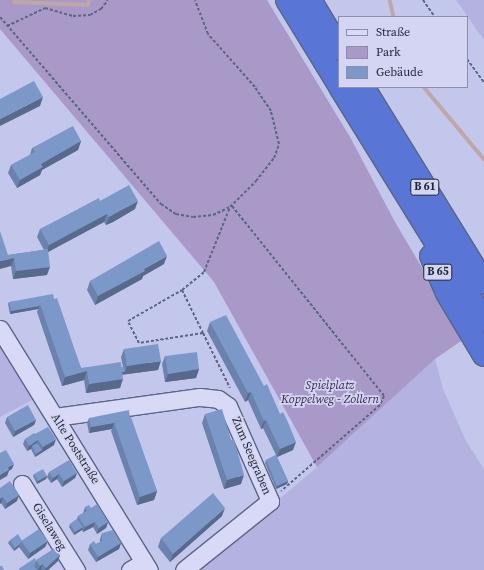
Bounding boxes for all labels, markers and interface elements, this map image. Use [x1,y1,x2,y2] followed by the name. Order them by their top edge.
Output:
[338,16,468,88] legend
[376,24,410,40] text: Straße
[376,44,401,60] text: Park
[376,64,423,80] text: Gebäude
[410,178,440,196] road number: B 61
[423,263,453,281] road number: B 65
[281,379,379,407] park label: Spielplatz Koppelweg - Zollern
[48,411,102,487] street label: Alte Poststraße
[228,415,274,497] street label: Zum Seegraben
[29,500,69,554] street label: Giselaweg

